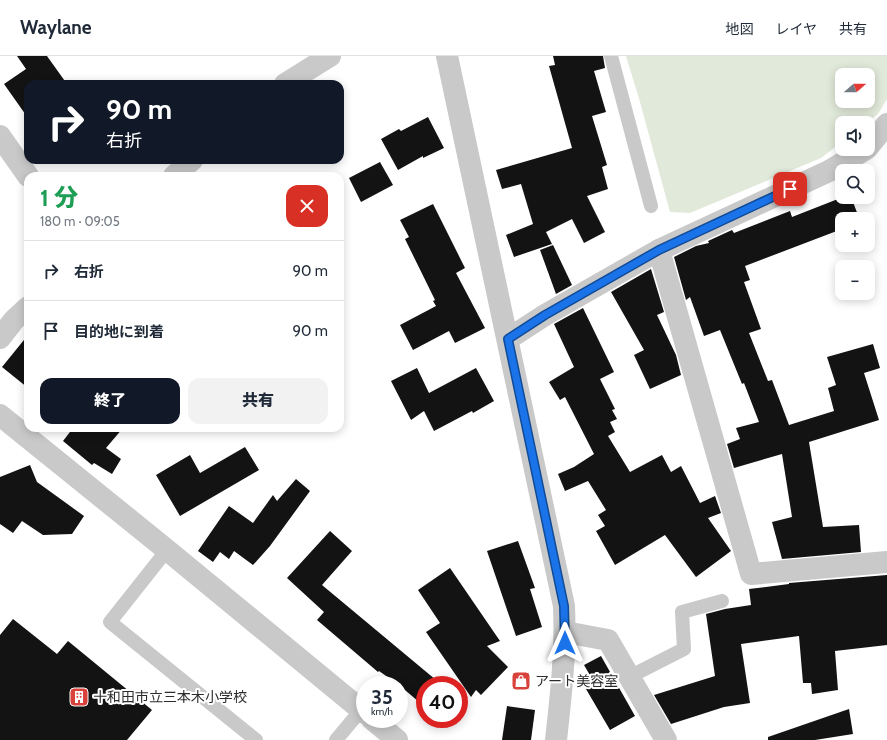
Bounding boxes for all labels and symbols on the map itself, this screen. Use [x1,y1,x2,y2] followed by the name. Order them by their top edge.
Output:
[835,68,875,108] north arrow
[773,172,807,206] pin
[544,622,586,664] position arrow
[510,670,532,692] shop icon: アート美容室
[535,672,618,690] place label: アート美容室
[416,676,468,728] speed limit sign: 40
[68,686,90,708] building icon: 十和田市立三本木小学校
[93,688,247,706] place label: 十和田市立三本木小学校

